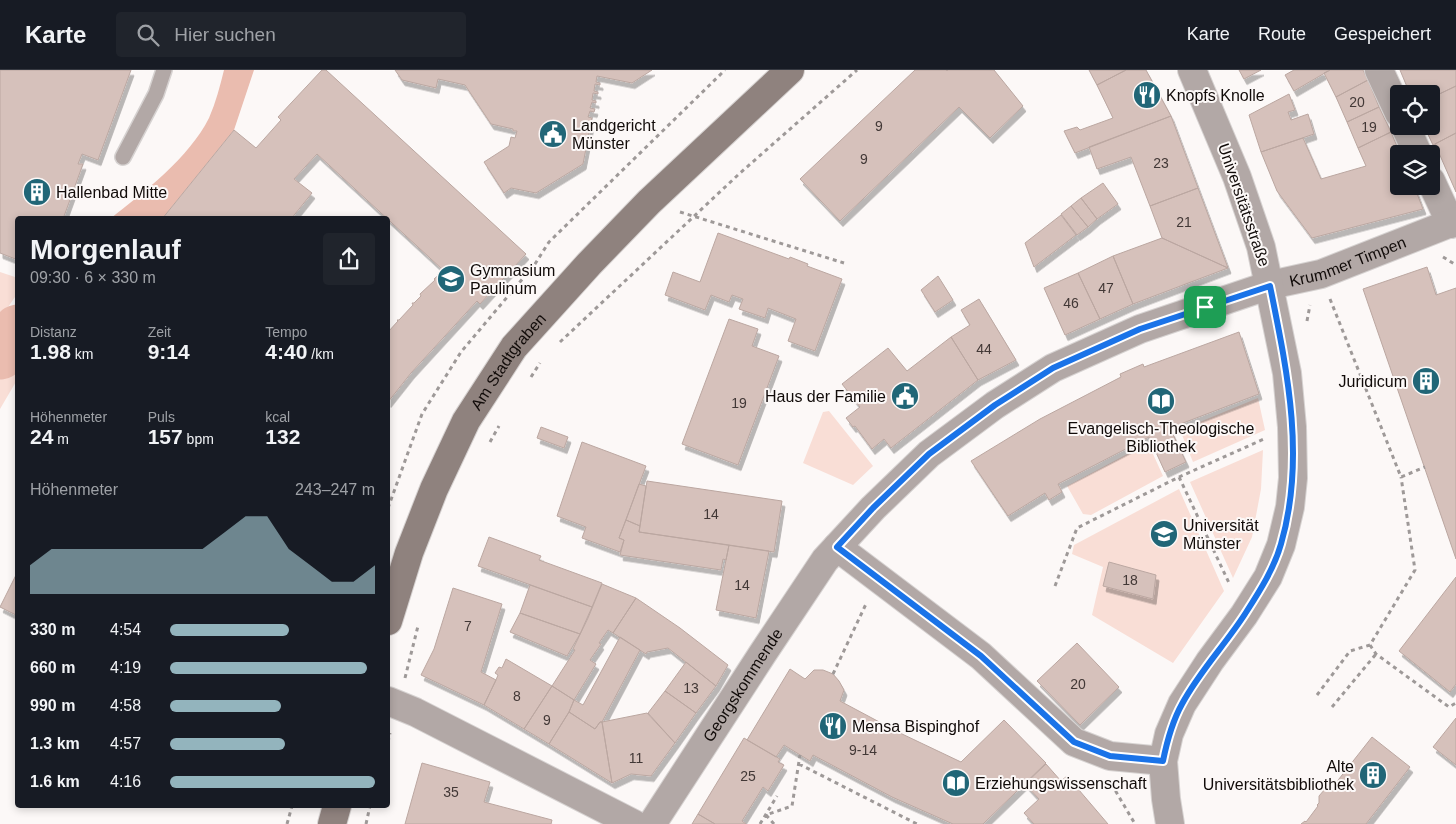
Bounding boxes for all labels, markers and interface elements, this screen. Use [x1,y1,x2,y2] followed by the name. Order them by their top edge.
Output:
[116,12,466,57] search box
[25,21,86,48] text: Karte
[134,21,162,49] icon: search
[174,24,276,45] text: Hier suchen
[1187,24,1230,44] text: Karte
[1258,24,1306,44] text: Route
[1334,24,1431,44] text: Gespeichert
[1132,80,1162,110] restaurant icon: Knopfs Knolle
[1390,85,1440,195] map controls
[1390,85,1440,135] button: locate
[1166,87,1265,104] place label: Knopfs Knolle
[1349,94,1365,110] house number: 20
[572,117,656,152] place label: Landgericht Münster
[875,118,883,134] house number: 9
[538,119,568,149] public building icon: Landgericht Münster
[1361,119,1377,135] house number: 19
[1215,141,1273,269] street label: Universitätsstraße
[1390,145,1440,195] button: layers
[860,151,868,167] house number: 9
[1153,155,1169,171] house number: 23
[22,177,52,207] building icon: Hallenbad Mitte
[56,184,167,201] place label: Hallenbad Mitte
[1176,214,1192,230] house number: 21
[323,233,375,285] button: share
[1288,233,1408,289] street label: Krummer Timpen
[30,234,181,265] text: Morgenlauf
[470,262,555,297] place label: Gymnasium Paulinum
[436,264,466,294] school or university icon: Gymnasium Paulinum
[30,269,156,286] text: 09:30 · 6 × 330 m
[1098,280,1114,296] house number: 47
[1184,286,1226,328] pin
[1191,293,1219,321] icon: arrive
[1063,295,1079,311] house number: 46
[467,310,549,413] street label: Am Stadtgraben
[30,324,77,340] text: Distanz
[148,324,171,340] text: Zeit
[265,324,307,340] text: Tempo
[30,340,71,363] text: 1.98
[148,340,190,363] text: 9:14
[265,340,307,363] text: 4:40
[976,341,992,357] house number: 44
[71,346,93,362] text: km
[307,346,334,362] text: /km
[1411,366,1441,396] building icon: Juridicum
[1339,373,1407,390] place label: Juridicum
[890,381,920,411] public building icon: Haus der Familie
[1146,386,1176,416] library icon: Evangelisch-Theologische Bibliothek
[765,388,886,405] place label: Haus der Familie
[731,395,747,411] house number: 19
[30,409,107,425] text: Höhenmeter
[148,409,175,425] text: Puls
[265,409,290,425] text: kcal
[1068,420,1254,455] place label: Evangelisch-Theologische Bibliothek
[30,425,53,448] text: 24
[148,425,183,448] text: 157
[265,425,300,448] text: 132
[53,431,69,447] text: m
[183,431,214,447] text: bpm
[30,481,118,498] text: Höhenmeter
[295,481,375,498] text: 243–247 m
[703,506,719,522] house number: 14
[1183,517,1259,552] place label: Universität Münster
[1149,519,1179,549] school or university icon: Universität Münster
[1122,572,1138,588] house number: 18
[734,577,750,593] house number: 14
[464,618,472,634] house number: 7
[30,621,75,638] text: 330 m
[110,621,141,638] text: 4:54
[699,625,786,745] street label: Georgskommende
[30,659,75,676] text: 660 m
[110,659,141,676] text: 4:19
[1070,676,1086,692] house number: 20
[683,680,699,696] house number: 13
[513,688,521,704] house number: 8
[30,697,75,714] text: 990 m
[110,697,141,714] text: 4:58
[818,711,848,741] restaurant icon: Mensa Bispinghof
[543,712,551,728] house number: 9
[852,718,980,735] place label: Mensa Bispinghof
[30,735,80,752] text: 1.3 km
[110,735,141,752] text: 4:57
[849,742,877,758] house number: 9-14
[629,750,643,766] house number: 11
[1203,758,1355,793] place label: Alte Universitätsbibliothek
[1358,760,1388,790] building icon: Alte Universitätsbibliothek
[740,768,756,784] house number: 25
[941,768,971,798] library icon: Erziehungswissenschaft
[30,773,80,790] text: 1.6 km
[110,773,141,790] text: 4:16
[975,775,1147,792] place label: Erziehungswissenschaft
[443,784,459,800] house number: 35

